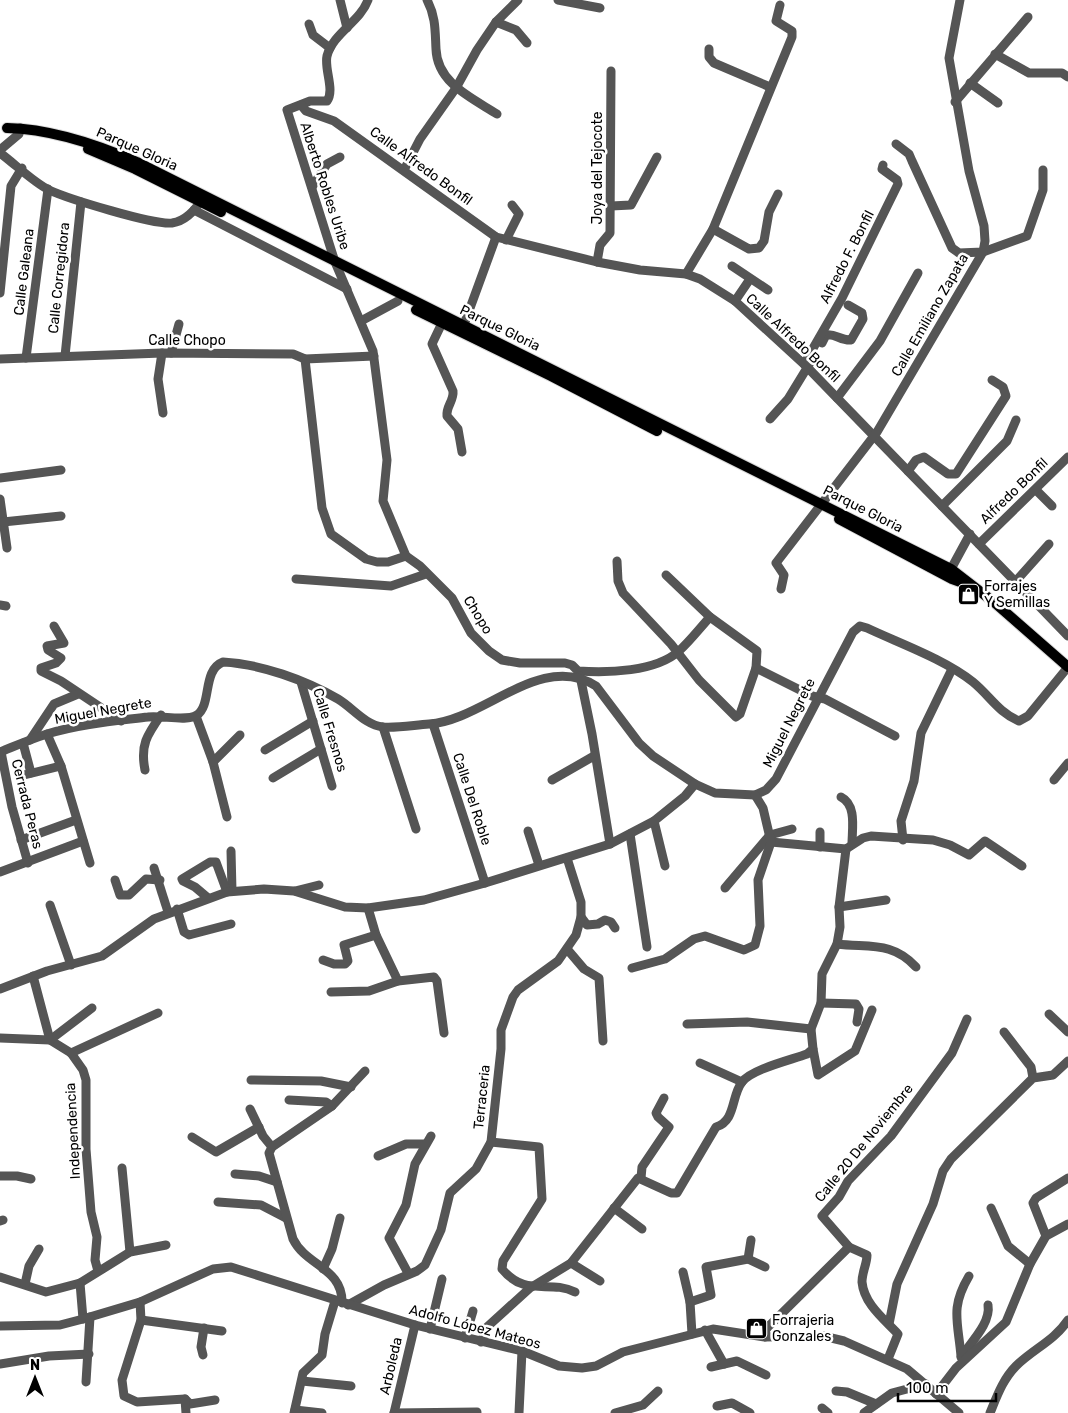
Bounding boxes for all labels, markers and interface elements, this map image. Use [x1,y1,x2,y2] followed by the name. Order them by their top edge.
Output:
[589,111,606,225] street label: Joya del Tejocote
[296,120,354,252] street label: Alberto Robles Uribe
[366,123,476,209] street label: Calle Alfredo Bonfil
[94,124,180,174] street label: Parque Gloria
[816,208,878,306] street label: Alfredo F. Bonfil
[45,221,73,335] street label: Calle Corregidora
[10,228,38,316] street label: Calle Galeana
[888,250,972,380] street label: Calle Emiliano Zapata
[742,290,844,386] street label: Calle Alfredo Bonfil
[457,301,543,355] street label: Parque Gloria
[148,332,226,349] street label: Calle Chopo
[977,454,1051,528] street label: Alfredo Bonfil
[820,482,906,536] street label: Parque Gloria
[984,578,1050,611] place label: Forrajes Y Semillas
[956,582,980,606] shop icon: Forrajes Y Semillas
[460,593,496,637] street label: Chopo
[759,675,819,771] street label: Miguel Negrete
[309,686,351,774] street label: Calle Fresnos
[53,694,153,728] street label: Miguel Negrete
[449,751,495,847] street label: Calle Del Roble
[8,757,46,851] street label: Cerrada Peras
[470,1064,494,1130] street label: Terraceria
[811,1080,917,1205] street label: Calle 20 De Noviembre
[62,1082,84,1180] street label: Independencia
[407,1301,543,1353] street label: Adolfo López Mateos
[772,1312,834,1345] place label: Forrajeria Gonzales
[744,1316,768,1340] shop icon: Forrajeria Gonzales
[376,1336,406,1396] street label: Arboleda
[10,1353,60,1403] north arrow
[30,1357,40,1374] text: N
[898,1370,996,1402] scale bar
[906,1379,948,1397] text: 100 m

